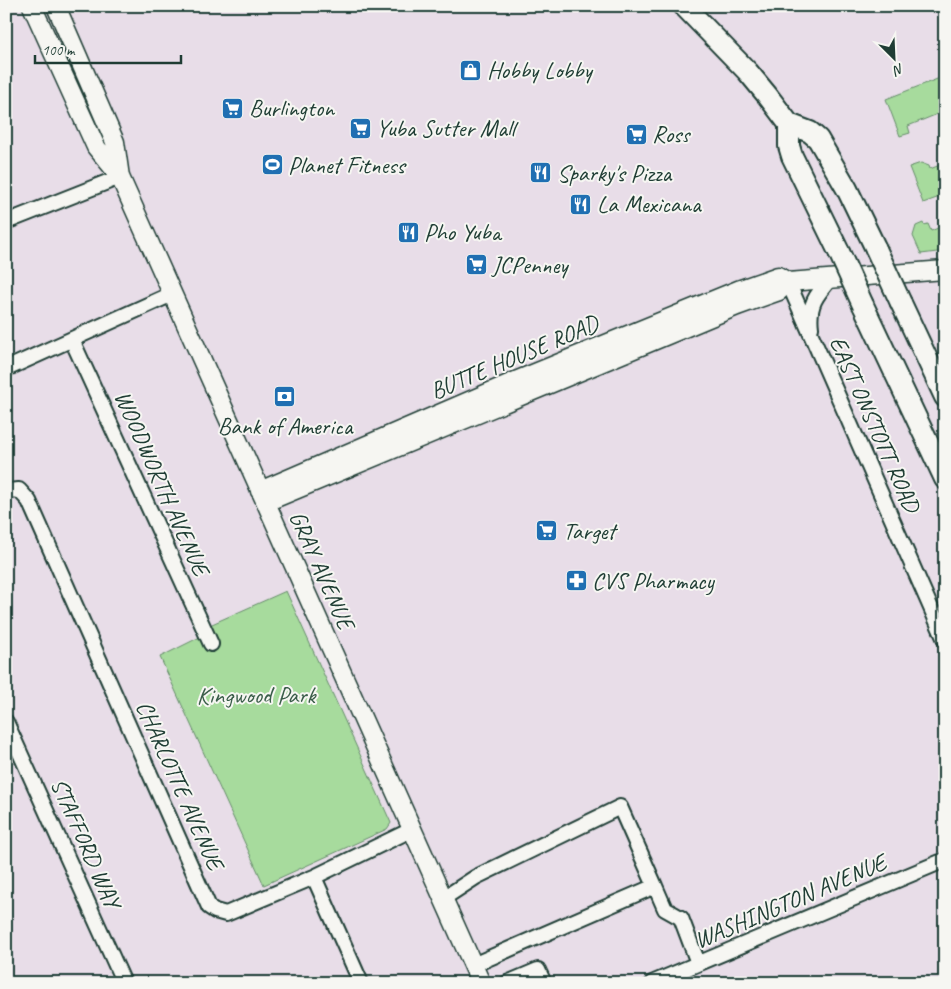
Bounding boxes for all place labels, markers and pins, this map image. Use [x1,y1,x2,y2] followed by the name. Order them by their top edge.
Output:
[487,55,593,85] place label: Hobby Lobby
[459,58,483,82] shop icon: Hobby Lobby
[249,93,335,123] place label: Burlington
[221,96,245,120] supermarket icon: Burlington
[376,113,519,143] place label: Yuba Sutter Mall
[348,116,372,140] supermarket icon: Yuba Sutter Mall
[652,119,691,149] place label: Ross
[624,122,648,146] supermarket icon: Ross
[288,150,407,180] place label: Planet Fitness
[260,153,284,177] sports icon: Planet Fitness
[557,158,673,188] place label: Sparky's Pizza
[529,161,553,185] restaurant icon: Sparky's Pizza
[597,189,702,219] place label: La Mexicana
[569,192,593,216] restaurant icon: La Mexicana
[424,217,503,247] place label: Pho Yuba
[396,220,420,244] restaurant icon: Pho Yuba
[491,250,569,280] place label: JCPenney
[464,253,488,277] supermarket icon: JCPenney
[273,385,297,409] bank icon: Bank of America
[218,411,354,441] place label: Bank of America
[563,516,618,546] place label: Target
[535,519,559,543] supermarket icon: Target
[592,566,716,596] place label: CVS Pharmacy
[564,569,588,593] pharmacy icon: CVS Pharmacy

